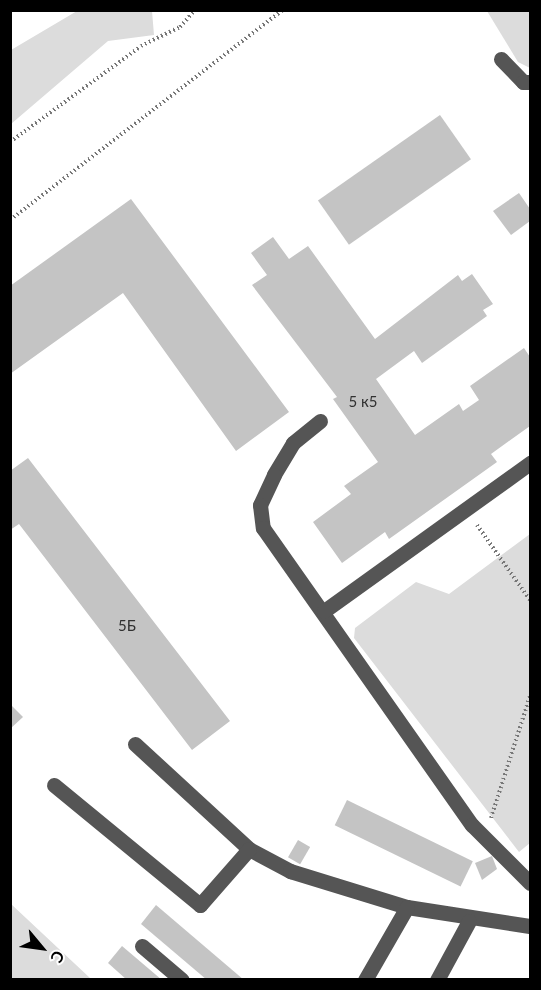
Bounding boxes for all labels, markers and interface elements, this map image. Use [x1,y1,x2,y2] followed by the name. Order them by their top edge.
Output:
[348,393,378,411] house number: 5 к5
[118,617,136,635] house number: 5Б
[12,918,72,978] north arrow
[47,948,69,966] text: С

